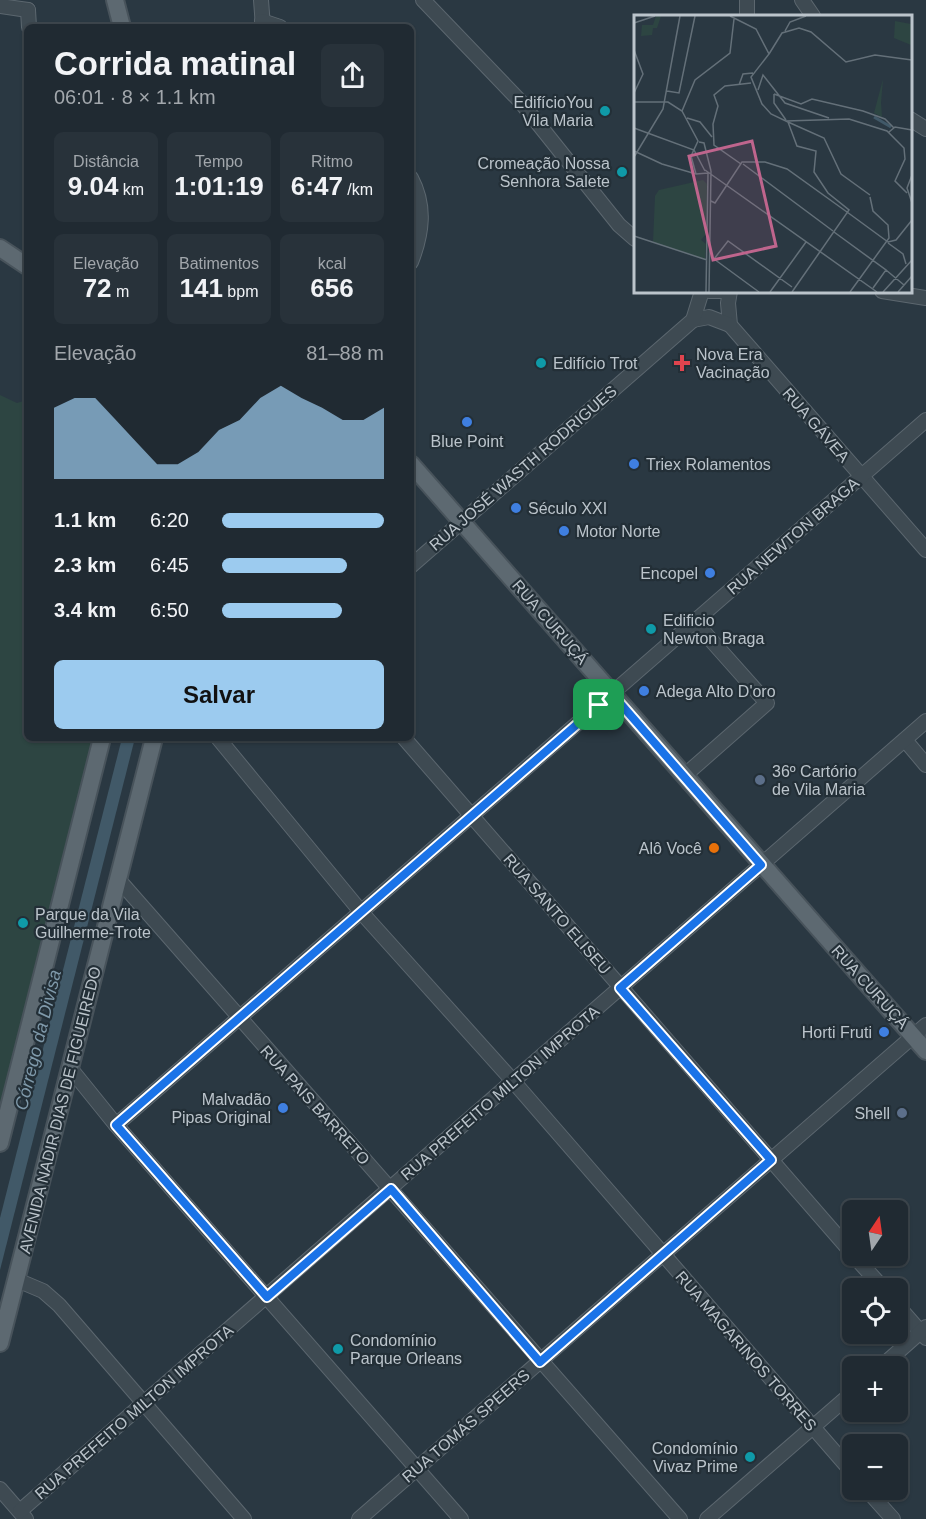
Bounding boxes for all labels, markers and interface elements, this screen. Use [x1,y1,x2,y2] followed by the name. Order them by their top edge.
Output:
[634,15,911,292] inset map
[321,44,384,107] button: share
[54,45,296,82] text: Corrida matinal
[54,86,216,108] text: 06:01 · 8 × 1.1 km
[514,94,593,129] place label: EdifícioYou Vila Maria
[598,104,612,118] marker: EdifícioYou Vila Maria
[73,153,139,170] text: Distância
[195,153,243,170] text: Tempo
[311,153,353,170] text: Ritmo
[478,155,610,190] place label: Cromeação Nossa Senhora Salete
[615,165,629,179] marker: Cromeação Nossa Senhora Salete
[68,171,118,201] text: 9.04
[174,171,264,201] text: 1:01:19
[291,171,343,201] text: 6:47
[118,181,144,198] text: km
[343,181,373,198] text: /km
[73,255,139,272] text: Elevação
[179,255,259,272] text: Batimentos
[318,255,346,272] text: kcal
[83,273,112,303] text: 72
[180,273,223,303] text: 141
[310,273,354,303] text: 656
[112,283,129,300] text: m
[223,283,258,300] text: bpm
[54,342,136,364] text: Elevação
[306,342,384,364] text: 81–88 m
[696,346,770,381] place label: Nova Era Vacinação
[673,354,691,372] marker: Nova Era Vacinação
[553,355,638,372] place label: Edifício Trot
[534,356,548,370] marker: Edifício Trot
[425,381,620,554] street label: RUA JOSÉ WASTH RODRIGUES
[779,384,854,466] street label: RUA GÁVEA
[460,415,474,429] marker: Blue Point
[431,433,504,450] place label: Blue Point
[646,456,771,473] place label: Triex Rolamentos
[627,457,641,471] marker: Triex Rolamentos
[724,474,862,598] street label: RUA NEWTON BRAGA
[528,500,607,517] place label: Século XXI
[509,501,523,515] marker: Século XXI
[54,509,116,531] text: 1.1 km
[150,509,189,531] text: 6:20
[576,523,661,540] place label: Motor Norte
[557,524,571,538] marker: Motor Norte
[54,554,116,576] text: 2.3 km
[150,554,189,576] text: 6:45
[640,565,698,582] place label: Encopel
[703,566,717,580] marker: Encopel
[509,576,592,668] street label: RUA CURUÇÁ
[54,599,116,621] text: 3.4 km
[150,599,189,621] text: 6:50
[663,612,764,647] place label: Edificio Newton Braga
[644,622,658,636] marker: Edificio Newton Braga
[54,660,384,729] button: Salvar
[573,679,624,730] pin
[656,683,776,700] place label: Adega Alto D'oro
[637,684,651,698] marker: Adega Alto D'oro
[582,688,615,721] icon: arrive
[772,763,865,798] place label: 36º Cartório de Vila Maria
[753,773,767,787] marker: 36º Cartório de Vila Maria
[639,840,702,857] place label: Alô Você
[707,841,721,855] marker: Alô Você
[500,850,614,978] street label: RUA SANTO ELISEU
[35,906,151,941] place label: Parque da Vila Guilherme-Trote
[16,916,30,930] marker: Parque da Vila Guilherme-Trote
[828,941,913,1032] street label: RUA CURUÇÁ
[16,965,104,1255] street label: AVENIDA NADIR DIAS DE FIGUEIREDO
[11,968,65,1112] water label: Córrego da Divisa
[398,1002,603,1184] street label: RUA PREFEITO MILTON IMPROTA
[802,1024,872,1041] place label: Horti Fruti
[877,1025,891,1039] marker: Horti Fruti
[257,1042,373,1168] street label: RUA PAIS BARRETO
[171,1091,271,1126] place label: Malvadão Pipas Original
[276,1101,290,1115] marker: Malvadão Pipas Original
[854,1105,890,1122] place label: Shell
[895,1106,909,1120] marker: Shell
[842,1200,908,1266] north arrow
[842,1200,908,1500] map controls
[672,1268,820,1434] street label: RUA MAGARINOS TORRES
[842,1278,908,1344] button: locate
[32,1321,237,1503] street label: RUA PREFEITO MILTON IMPROTA
[350,1332,462,1367] place label: Condomínio Parque Orleans
[331,1342,345,1356] marker: Condomínio Parque Orleans
[842,1356,908,1422] button: +
[398,1365,533,1486] street label: RUA TOMÁS SPEERS
[842,1434,908,1500] button: −
[652,1440,738,1475] place label: Condomínio Vivaz Prime
[743,1450,757,1464] marker: Condomínio Vivaz Prime

